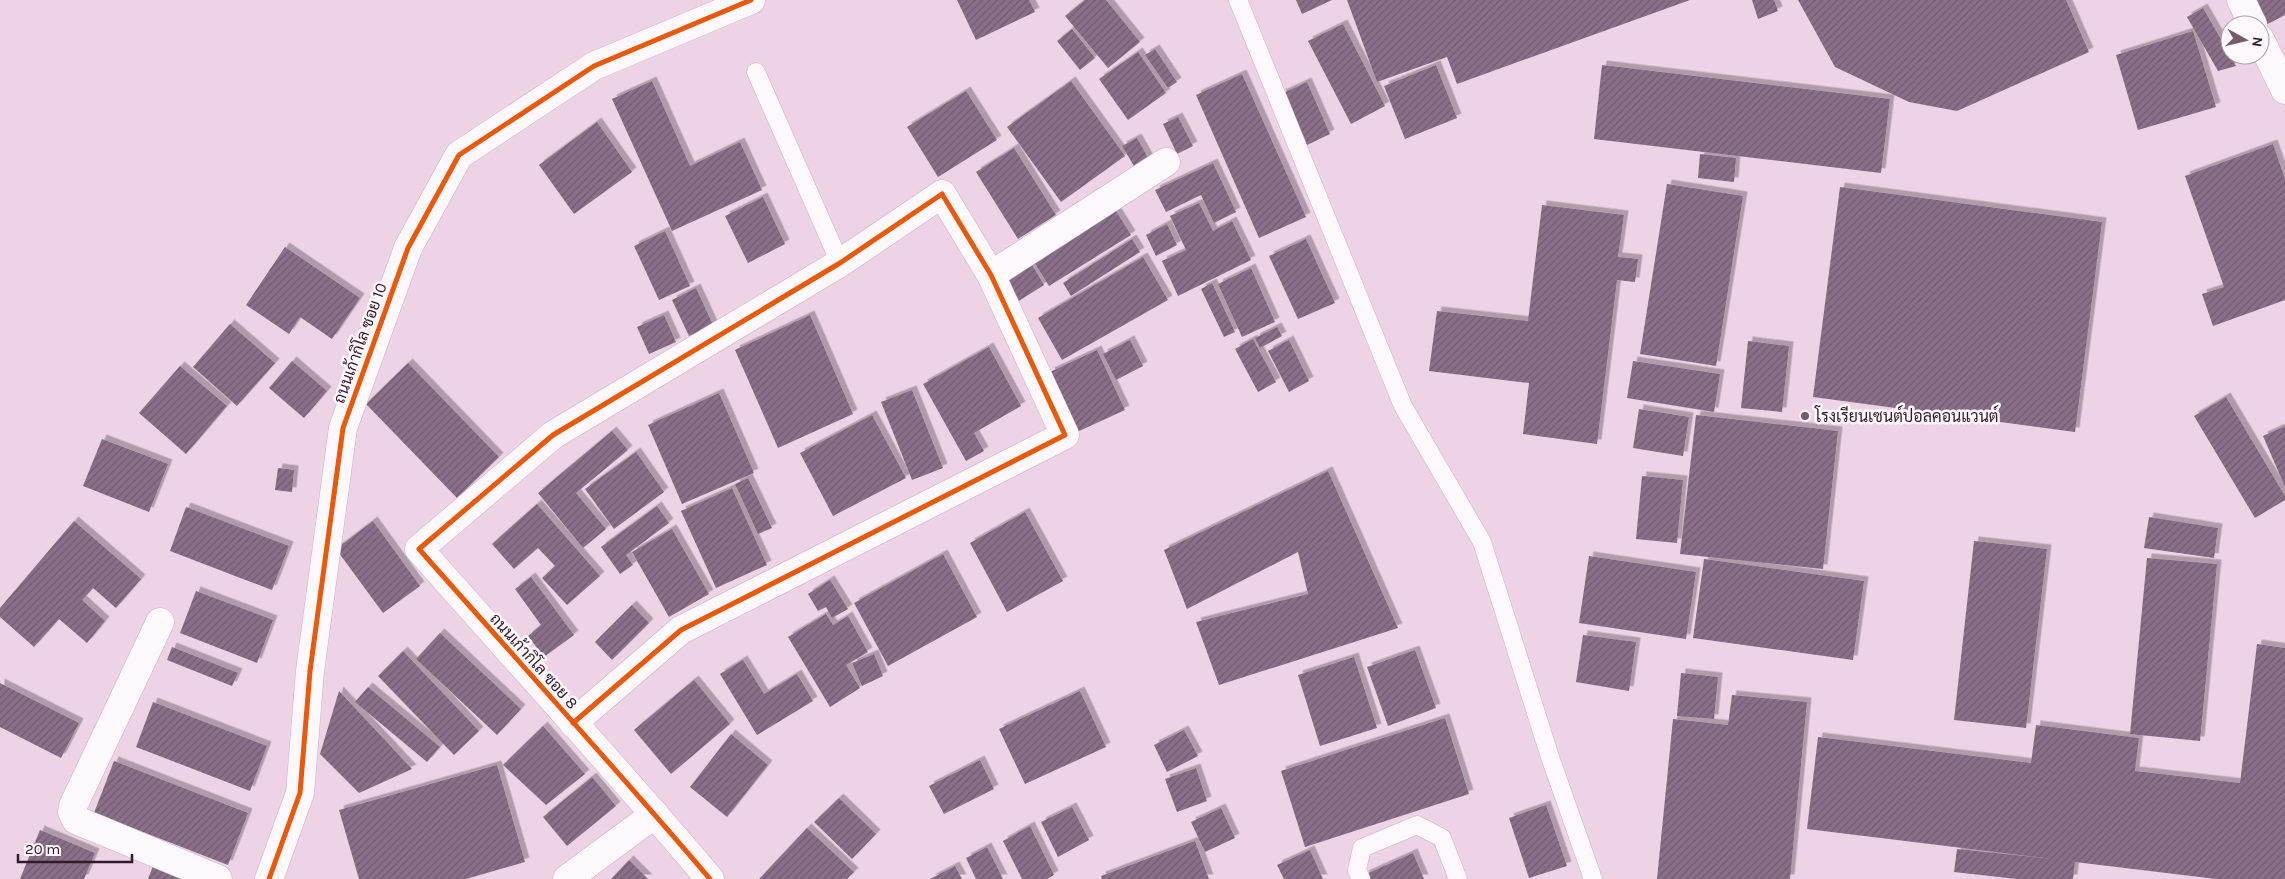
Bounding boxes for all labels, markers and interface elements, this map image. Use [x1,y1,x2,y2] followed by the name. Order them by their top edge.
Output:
[2220,15,2270,65] north arrow
[2248,36,2266,48] text: N
[327,279,391,406] street label: ถนนเก้ากิโล ซอย 10
[1814,404,1999,426] place label: โรงเรียนเซนต์ปอลคอนแวนต์
[1799,410,1811,422] marker: โรงเรียนเซนต์ปอลคอนแวนต์
[486,608,583,713] street label: ถนนเก้ากิโล ซอย 8
[18,832,131,864] scale bar
[25,840,60,858] text: 20 m

